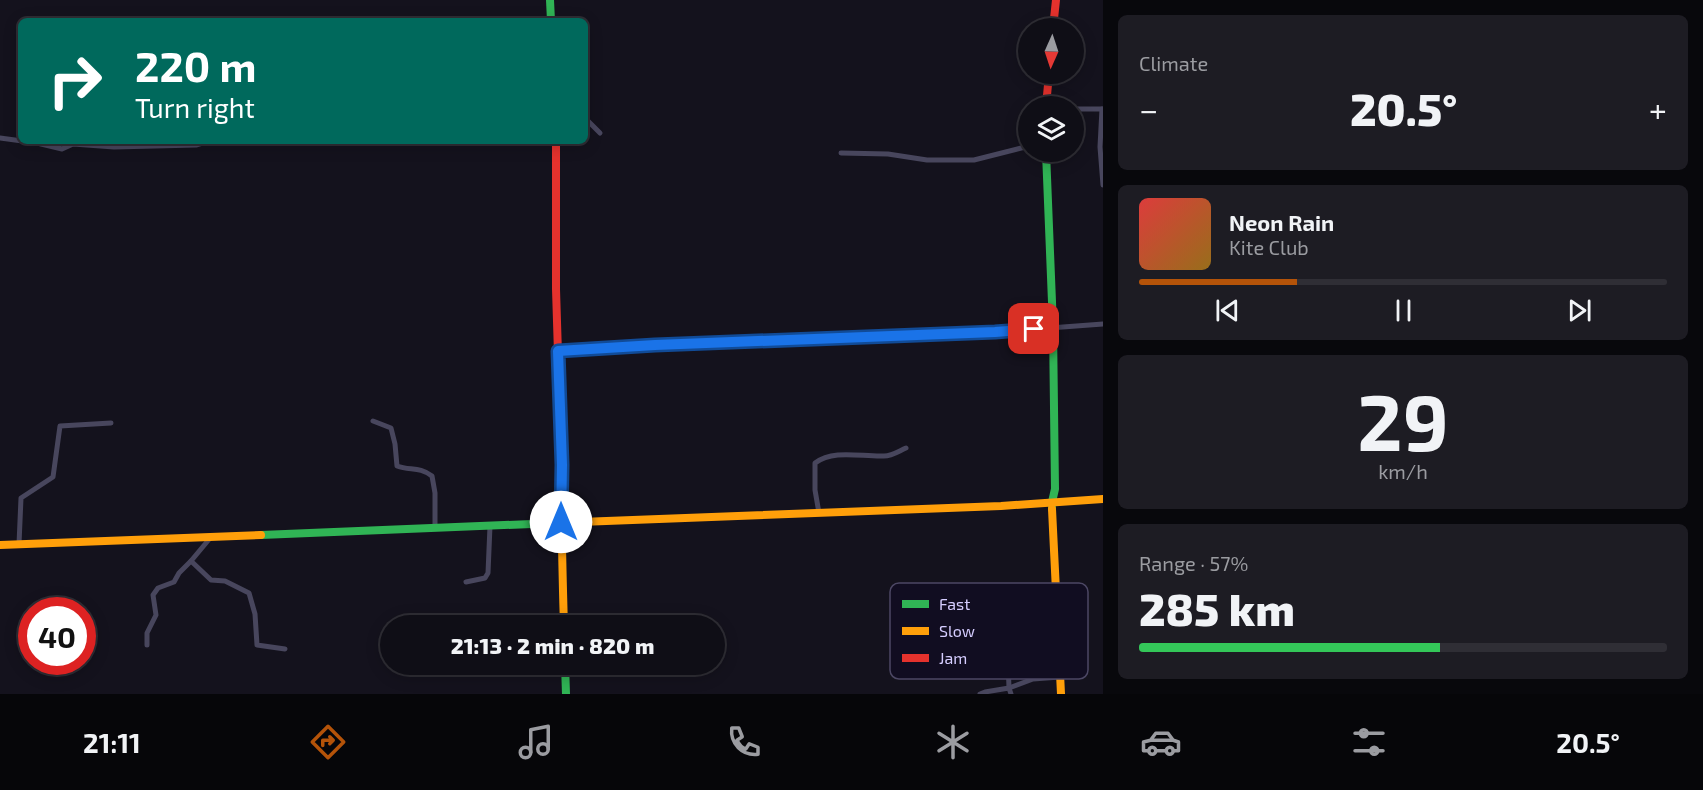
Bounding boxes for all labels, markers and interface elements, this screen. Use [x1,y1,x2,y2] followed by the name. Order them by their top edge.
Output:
[1018,18,1084,84] north arrow
[1018,18,1084,162] map controls
[135,40,256,90] text: 220 m
[36,42,114,120] icon: right
[1139,51,1208,75] text: Climate
[1350,81,1457,135] text: 20.5°
[1139,89,1158,129] text: −
[1649,89,1667,129] text: +
[135,91,255,123] text: Turn right
[1018,96,1084,162] button: layers
[1229,209,1334,235] text: Neon Rain
[1229,235,1309,259] text: Kite Club
[1211,294,1244,327] icon: previous
[1387,294,1420,327] icon: pause
[1563,294,1596,327] icon: next
[1008,303,1059,354] pin
[1017,312,1050,345] icon: arrive
[1357,373,1449,467] text: 29
[1378,459,1428,483] text: km/h
[529,490,593,554] position arrow
[1139,551,1248,575] text: Range · 57%
[1139,581,1295,635] text: 285 km
[890,583,1088,679] legend
[939,594,970,613] text: Fast
[18,597,96,675] speed limit sign: 40
[939,621,975,640] text: Slow
[451,632,654,658] text: 21:13 · 2 min · 820 m
[939,648,967,667] text: Jam
[307,721,349,763] icon: directions
[515,721,557,763] icon: music
[723,721,765,763] icon: phone
[932,721,974,763] icon: climate
[1140,721,1182,763] icon: car
[1348,721,1390,763] icon: filters
[83,726,141,758] text: 21:11
[1556,726,1620,758] text: 20.5°

